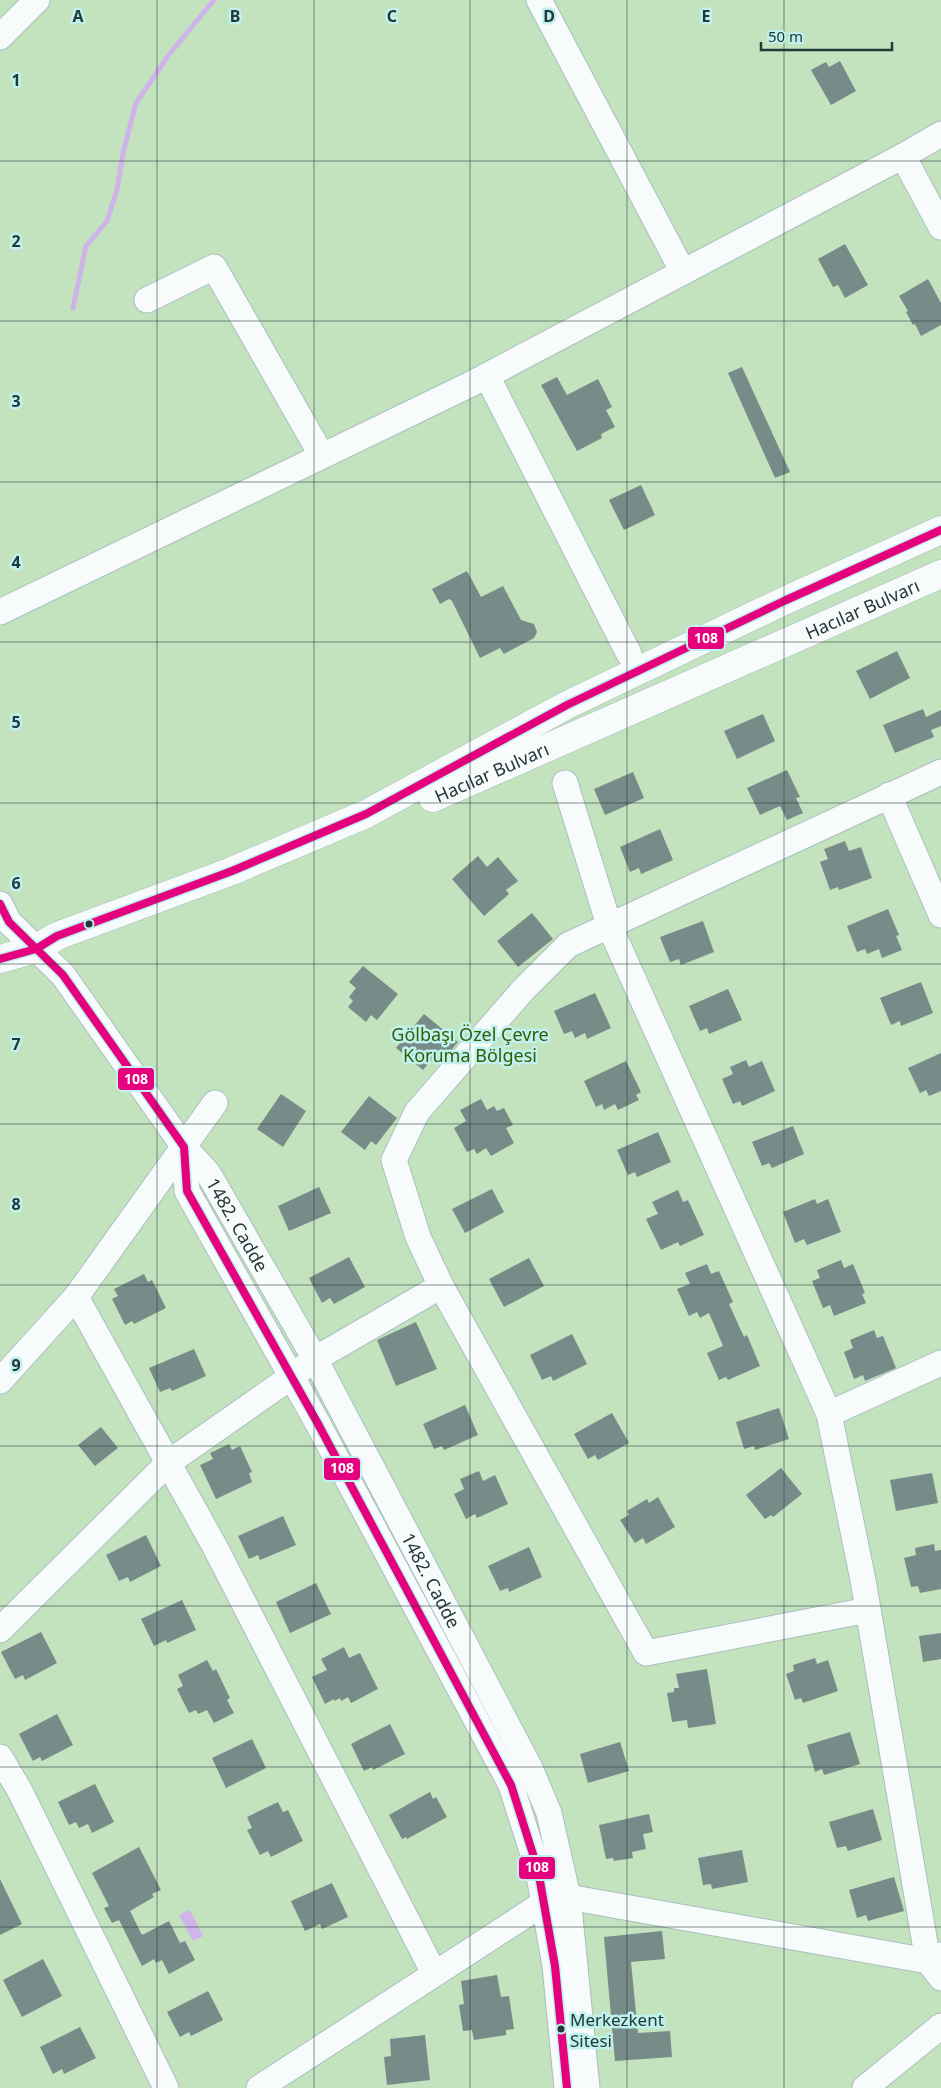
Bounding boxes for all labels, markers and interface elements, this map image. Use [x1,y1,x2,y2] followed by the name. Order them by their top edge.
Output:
[72,5,84,27] text: A
[230,5,240,27] text: B
[387,5,397,27] text: C
[543,5,555,27] text: D
[702,5,711,27] text: E
[761,20,892,52] scale bar
[768,26,803,46] text: 50 m
[11,69,21,91] text: 1
[11,230,21,252] text: 2
[11,390,21,412] text: 3
[11,551,21,573] text: 4
[801,573,923,644] street label: Hacılar Bulvarı
[687,626,725,650] line badge: 108
[694,628,718,647] text: 108
[11,711,21,733] text: 5
[431,736,552,808] street label: Hacılar Bulvarı
[11,872,21,894] text: 6
[84,919,94,929] unlabelled marker
[391,1022,549,1067] park label: Gölbaşı Özel Çevre Koruma Bölgesi
[11,1033,21,1055] text: 7
[117,1067,155,1091] line badge: 108
[124,1069,148,1088] text: 108
[201,1173,274,1276] street label: 1482. Cadde
[11,1193,21,1215] text: 8
[11,1354,21,1376] text: 9
[323,1457,361,1481] line badge: 108
[330,1458,354,1477] text: 108
[396,1528,466,1632] street label: 1482. Cadde
[518,1856,556,1880] line badge: 108
[525,1857,549,1876] text: 108
[570,2008,664,2052] place label: Merkezkent Sitesi
[556,2024,566,2034] marker: Merkezkent Sitesi

